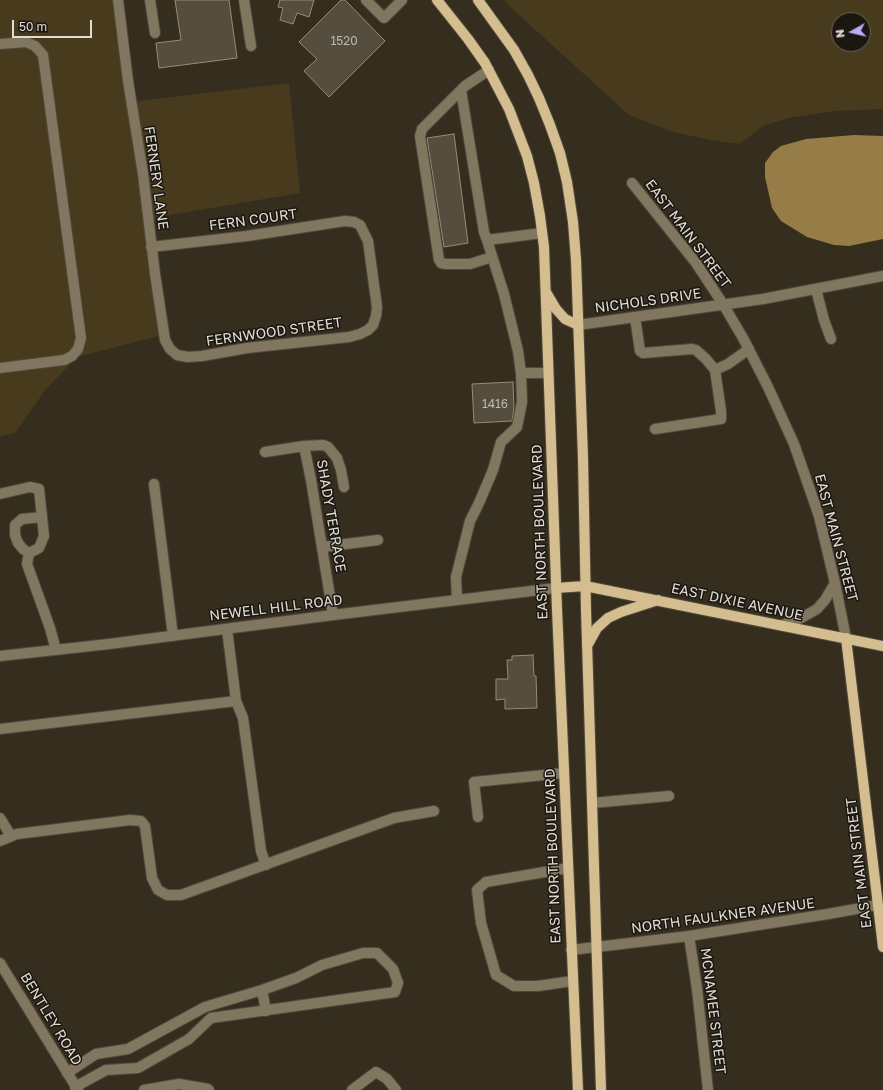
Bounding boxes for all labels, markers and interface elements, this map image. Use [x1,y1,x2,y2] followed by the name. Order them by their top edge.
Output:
[14,12,94,38] scale bar
[831,12,871,52] north arrow
[19,19,47,34] text: 50 m
[833,29,847,39] text: N
[330,34,358,48] house number: 1520
[140,125,172,231] street label: FERNERY LANE
[642,176,734,292] street label: EAST MAIN STREET
[208,206,298,234] street label: FERN COURT
[594,285,702,317] street label: NICHOLS DRIVE
[205,314,343,350] street label: FERNWOOD STREET
[482,397,508,411] house number: 1416
[529,444,551,620] street label: EAST NORTH BOULEVARD
[313,458,349,574] street label: SHADY TERRACE
[811,472,861,604] street label: EAST MAIN STREET
[670,580,804,624] street label: EAST DIXIE AVENUE
[209,592,343,624] street label: NEWELL HILL ROAD
[542,768,564,944] street label: EAST NORTH BOULEVARD
[843,797,875,929] street label: EAST MAIN STREET
[630,895,816,937] street label: NORTH FAULKNER AVENUE
[697,947,729,1075] street label: MCNAMEE STREET
[17,970,85,1068] street label: BENTLEY ROAD

